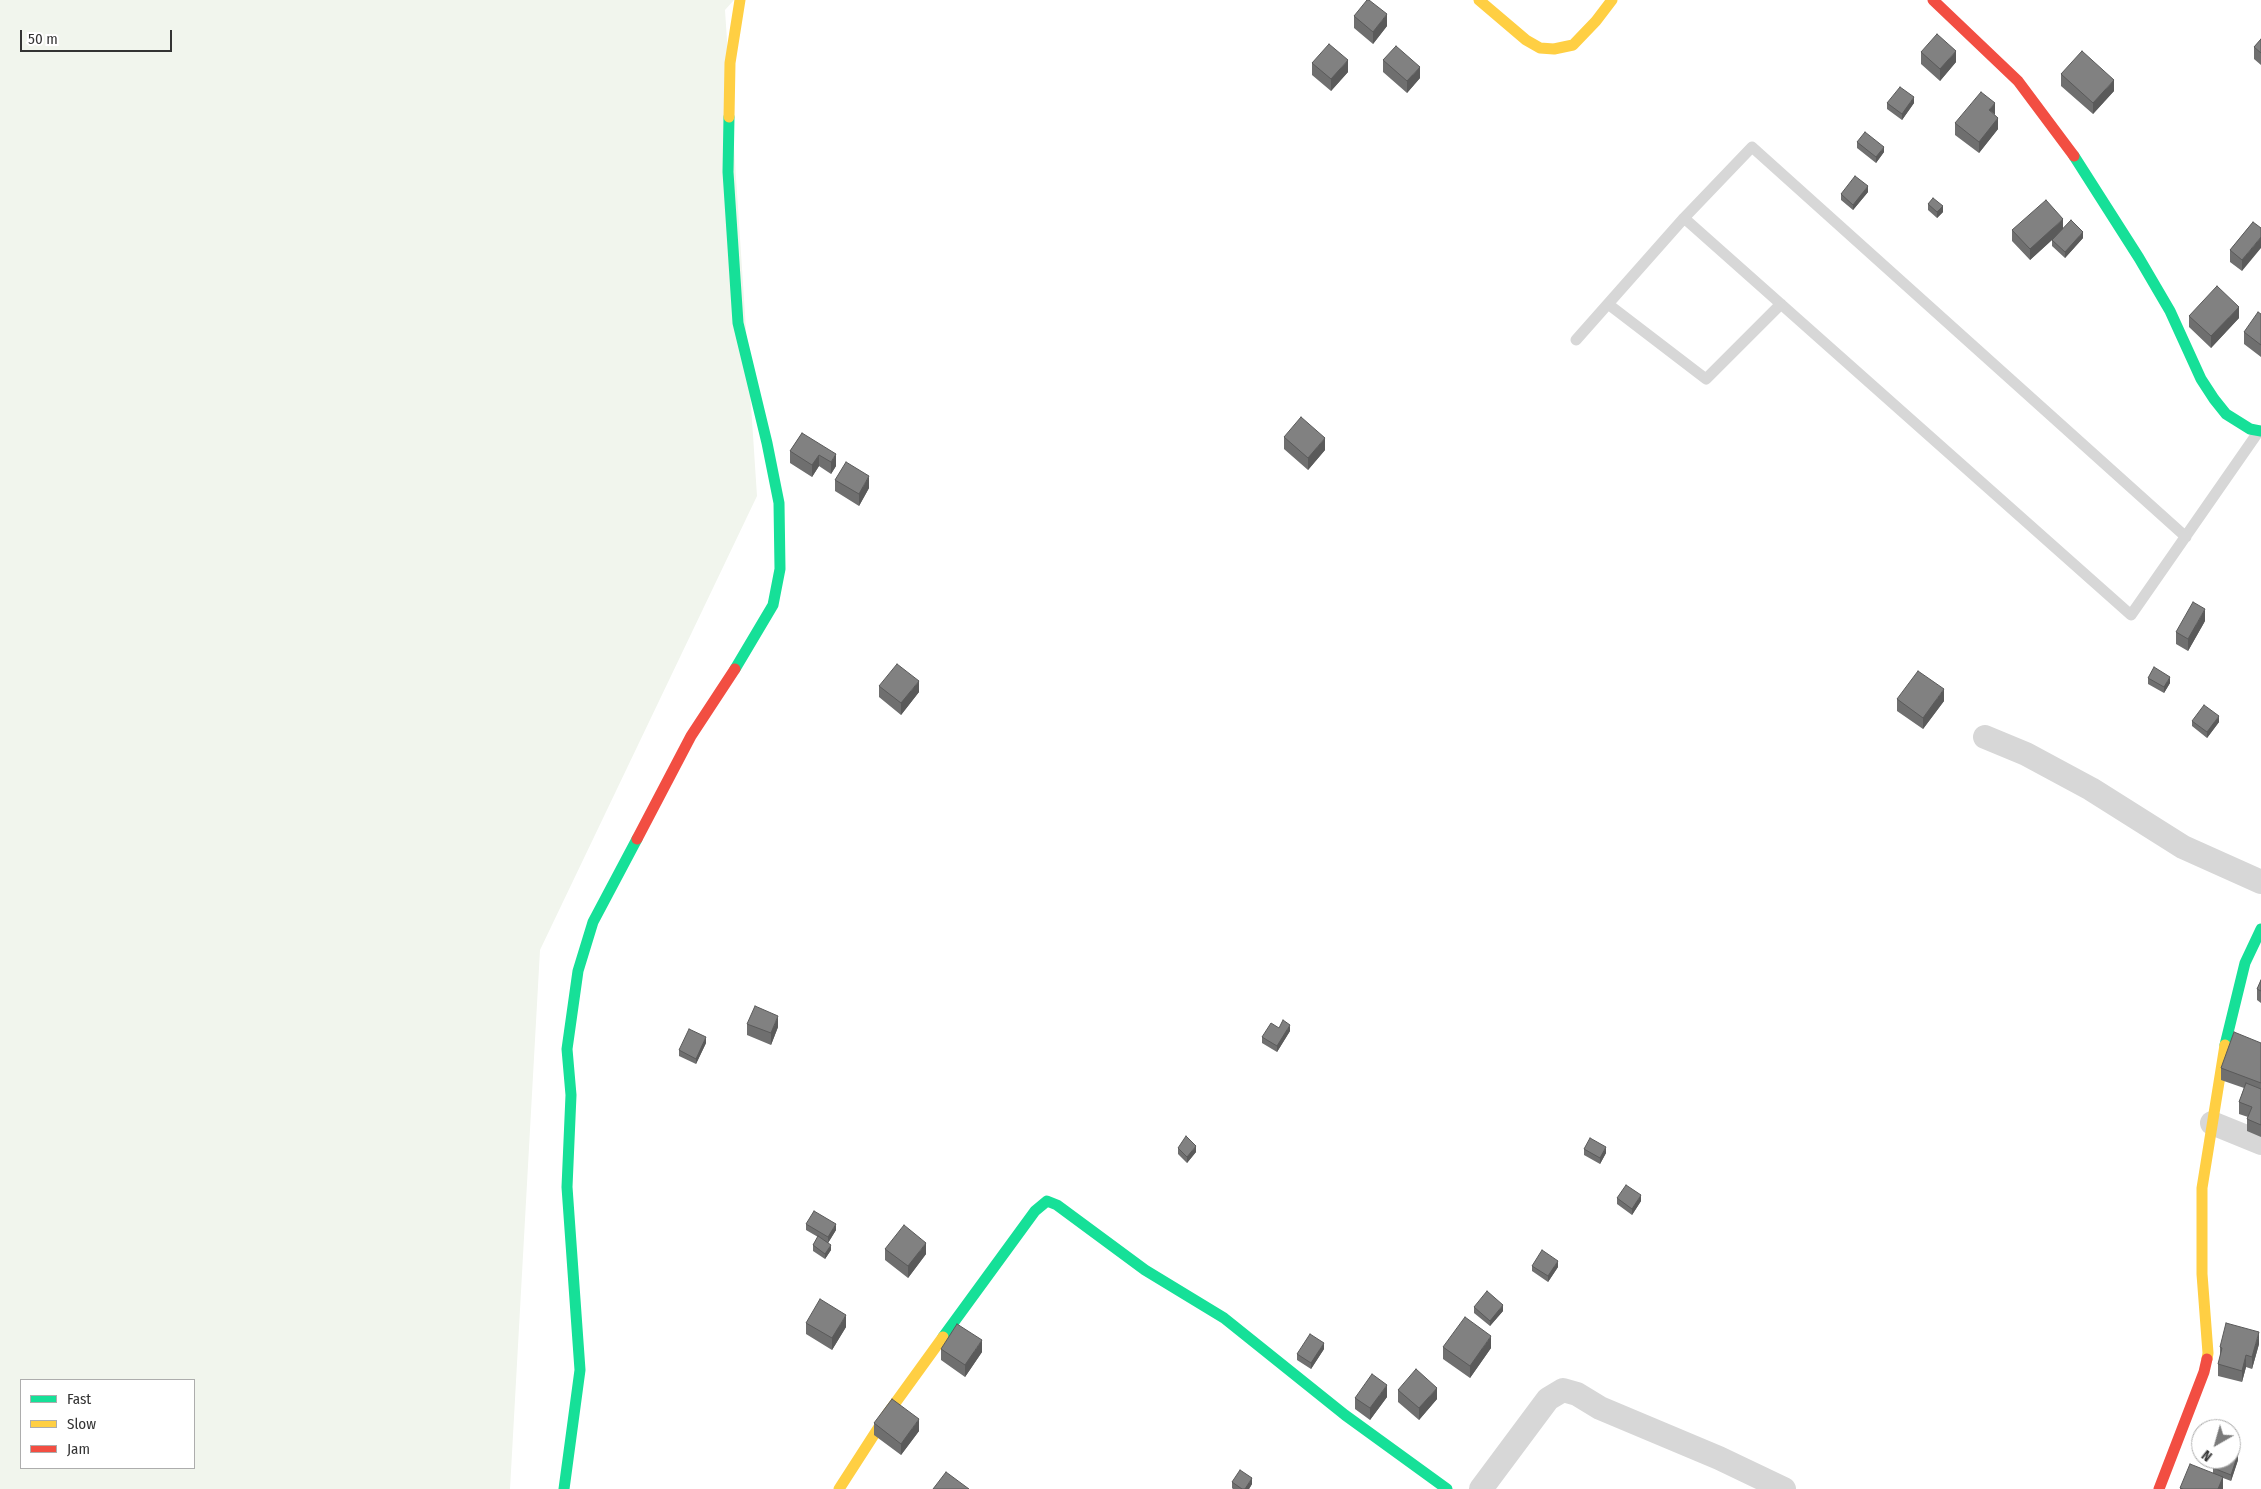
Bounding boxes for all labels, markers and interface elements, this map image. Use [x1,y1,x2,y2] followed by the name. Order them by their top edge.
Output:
[22,20,175,52] scale bar
[28,30,58,48] text: 50 m
[20,1379,195,1469] legend
[67,1390,91,1408] text: Fast
[67,1415,96,1433] text: Slow
[2191,1419,2241,1469] north arrow
[67,1440,90,1458] text: Jam
[2199,1446,2216,1465] text: N

